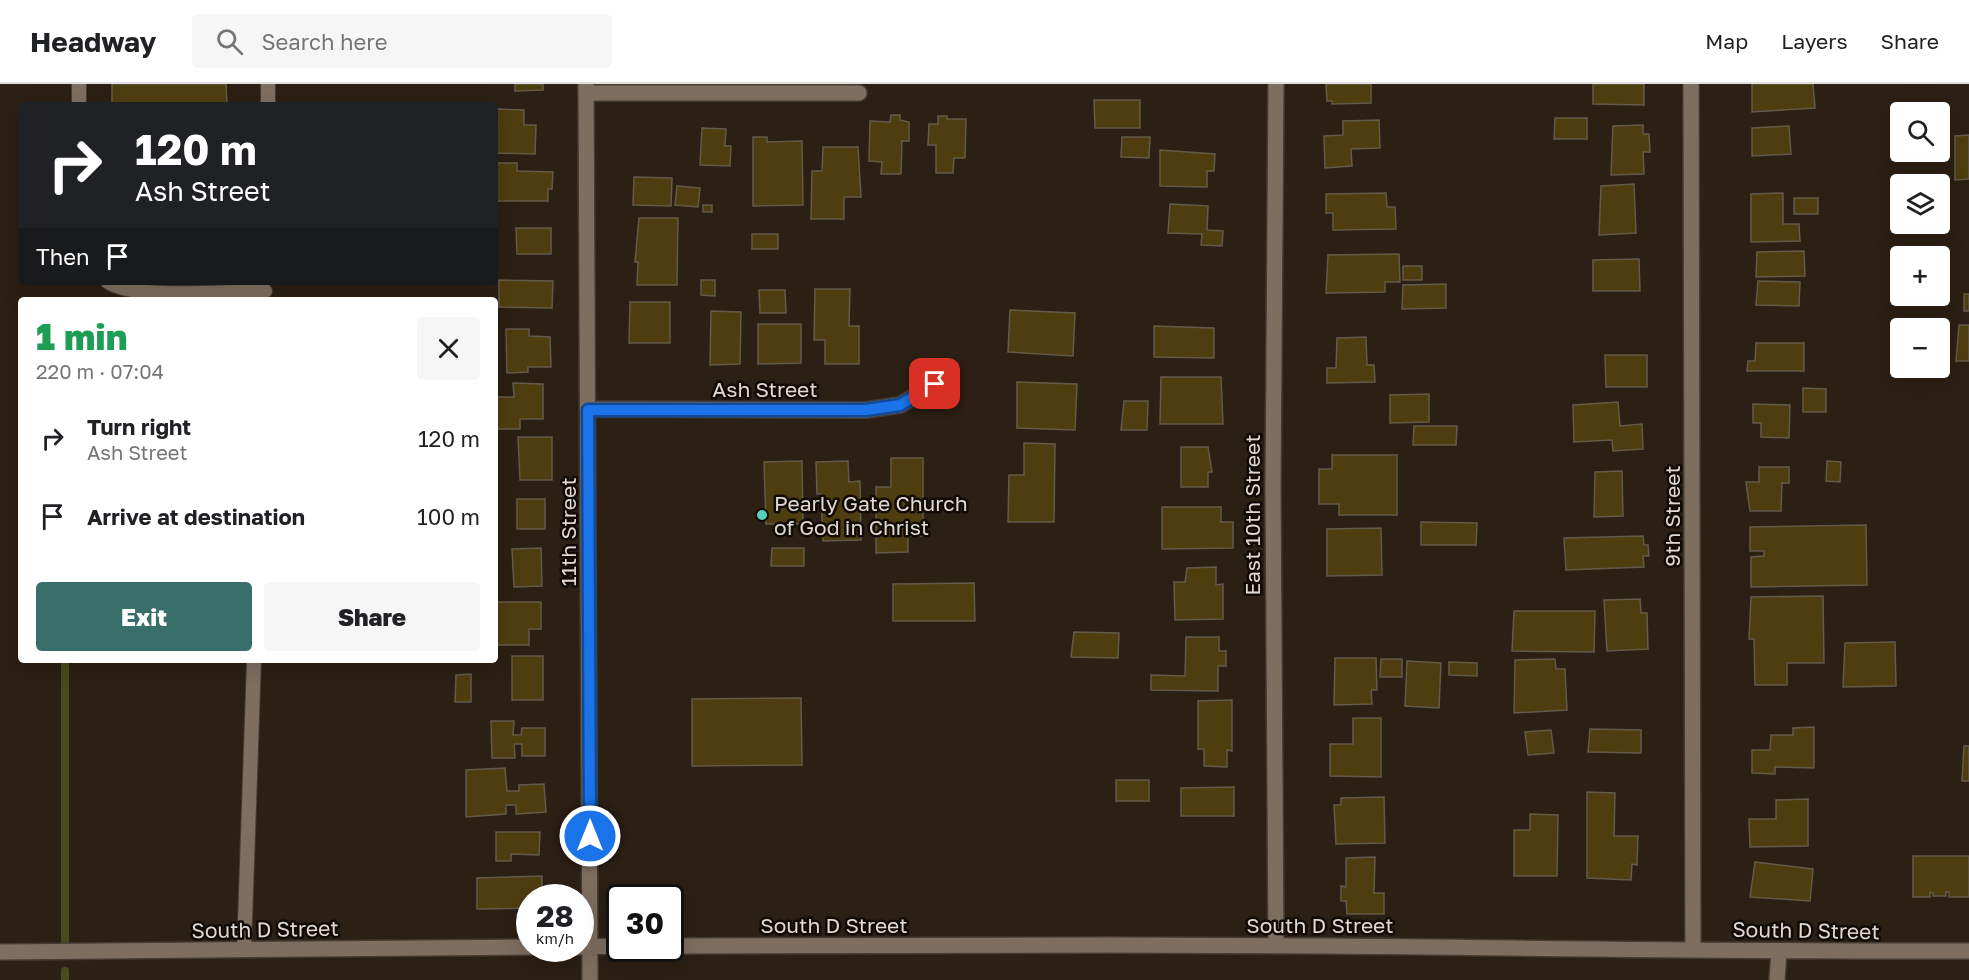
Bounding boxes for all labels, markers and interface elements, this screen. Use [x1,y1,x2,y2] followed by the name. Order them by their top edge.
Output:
[192,14,612,68] search box
[30,25,156,58] text: Headway
[213,25,246,58] icon: search
[261,28,387,55] text: Search here
[1705,28,1748,54] text: Map
[1781,28,1848,54] text: Layers
[1881,28,1939,54] text: Share
[1890,102,1950,378] map controls
[1890,102,1950,162] button: search
[135,124,257,174] text: 120 m
[36,126,114,204] icon: right
[1890,174,1950,234] button: layers
[135,175,271,207] text: Ash Street
[101,240,134,273] icon: arrive
[36,243,89,270] text: Then
[1890,246,1950,306] button: +
[36,315,127,358] text: 1 min
[417,317,480,380] button: close
[1890,318,1950,378] button: −
[909,358,960,409] pin
[36,359,164,383] text: 220 m · 07:04
[918,367,951,400] icon: arrive
[712,376,818,402] street label: Ash Street
[87,413,191,440] text: Turn right
[36,422,69,455] icon: right
[418,425,480,452] text: 120 m
[1239,434,1265,596] street label: East 10th Street
[87,440,187,464] text: Ash Street
[1659,465,1685,567] street label: 9th Street
[555,477,581,587] street label: 11th Street
[774,490,968,540] place label: Pearly Gate Church of God in Christ
[36,500,69,533] icon: arrive
[87,503,305,530] text: Arrive at destination
[417,503,480,530] text: 100 m
[755,508,769,522] marker: Pearly Gate Church of God in Christ
[36,582,252,651] button: Exit
[264,582,480,651] button: Share
[558,804,622,868] position arrow
[606,884,684,962] speed limit sign: 30
[536,898,574,934] text: 28
[760,912,908,938] street label: South D Street
[1246,912,1394,938] street label: South D Street
[191,915,339,943] street label: South D Street
[1732,916,1880,944] street label: South D Street
[536,929,574,947] text: km/h

